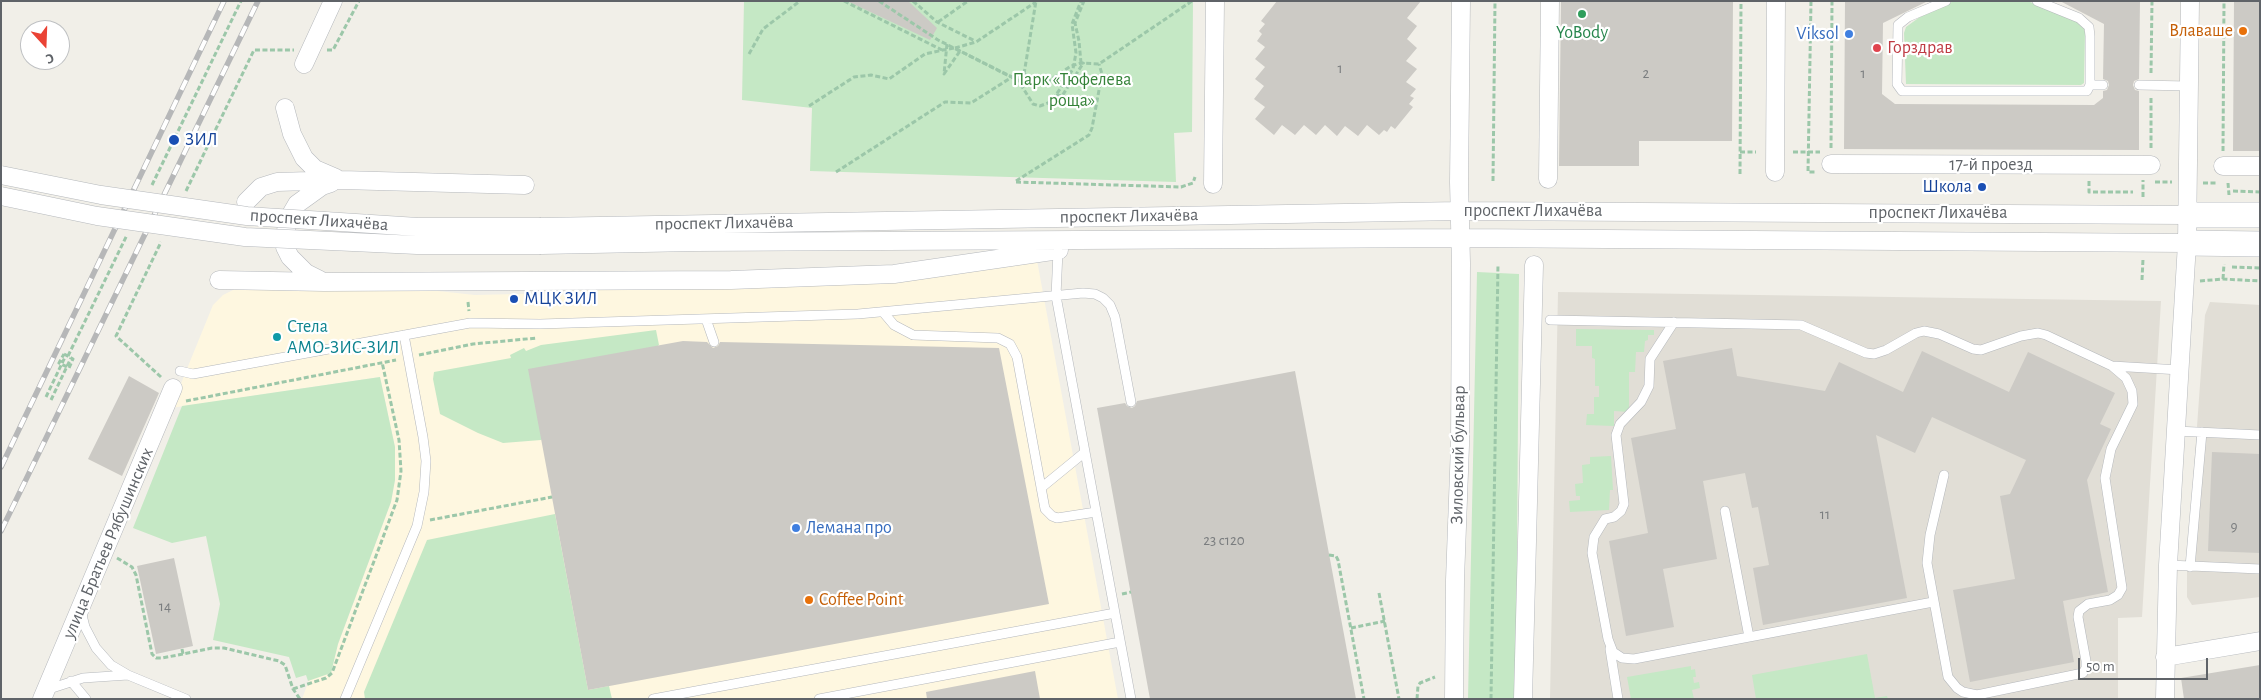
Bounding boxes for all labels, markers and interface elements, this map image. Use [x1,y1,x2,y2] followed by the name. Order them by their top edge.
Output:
[1576,8,1588,20] marker: YoBody
[20,20,70,70] north arrow
[2169,20,2233,42] place label: Влаваше
[1556,22,1608,44] place label: YoBody
[1796,23,1839,45] place label: Viksol
[2237,25,2249,37] marker: Влаваше
[1843,28,1855,40] marker: Viksol
[1887,37,1953,59] place label: Горздрав
[1871,42,1883,54] marker: Горздрав
[44,50,56,66] text: С
[1337,59,1343,77] house number: 1
[1643,64,1649,82] house number: 2
[1860,64,1866,82] house number: 1
[1013,69,1131,112] park label: Парк «Тюфелева роща»
[185,129,218,151] place label: ЗИЛ
[167,133,181,147] marker: ЗИЛ
[1949,154,2033,176] street label: 17-й проезд
[1922,176,1972,198] place label: Школа
[1976,181,1988,193] marker: Школа
[1464,200,1602,222] street label: проспект Лихачёва
[1869,202,2007,224] street label: проспект Лихачёва
[249,204,389,236] street label: проспект Лихачёва
[1059,204,1199,228] street label: проспект Лихачёва
[654,211,794,235] street label: проспект Лихачёва
[524,288,597,310] place label: МЦК ЗИЛ
[508,293,520,305] marker: МЦК ЗИЛ
[287,316,399,358] place label: Стела АМО-ЗИС-ЗИЛ
[271,331,283,343] marker: Стела АМО-ЗИС-ЗИЛ
[1446,385,1470,525] street label: Зиловский бульвар
[58,444,158,642] street label: улица Братьев Рябушинских
[1820,505,1830,523] house number: 11
[806,517,892,539] place label: Лемана про
[2230,517,2238,535] house number: 9
[790,522,802,534] marker: Лемана про
[1203,531,1245,549] house number: 23 с120
[819,589,903,611] place label: Coffee Point
[803,594,815,606] marker: Coffee Point
[159,597,171,615] house number: 14
[2081,648,2211,680] scale bar
[2086,659,2115,674] text: 50 m

